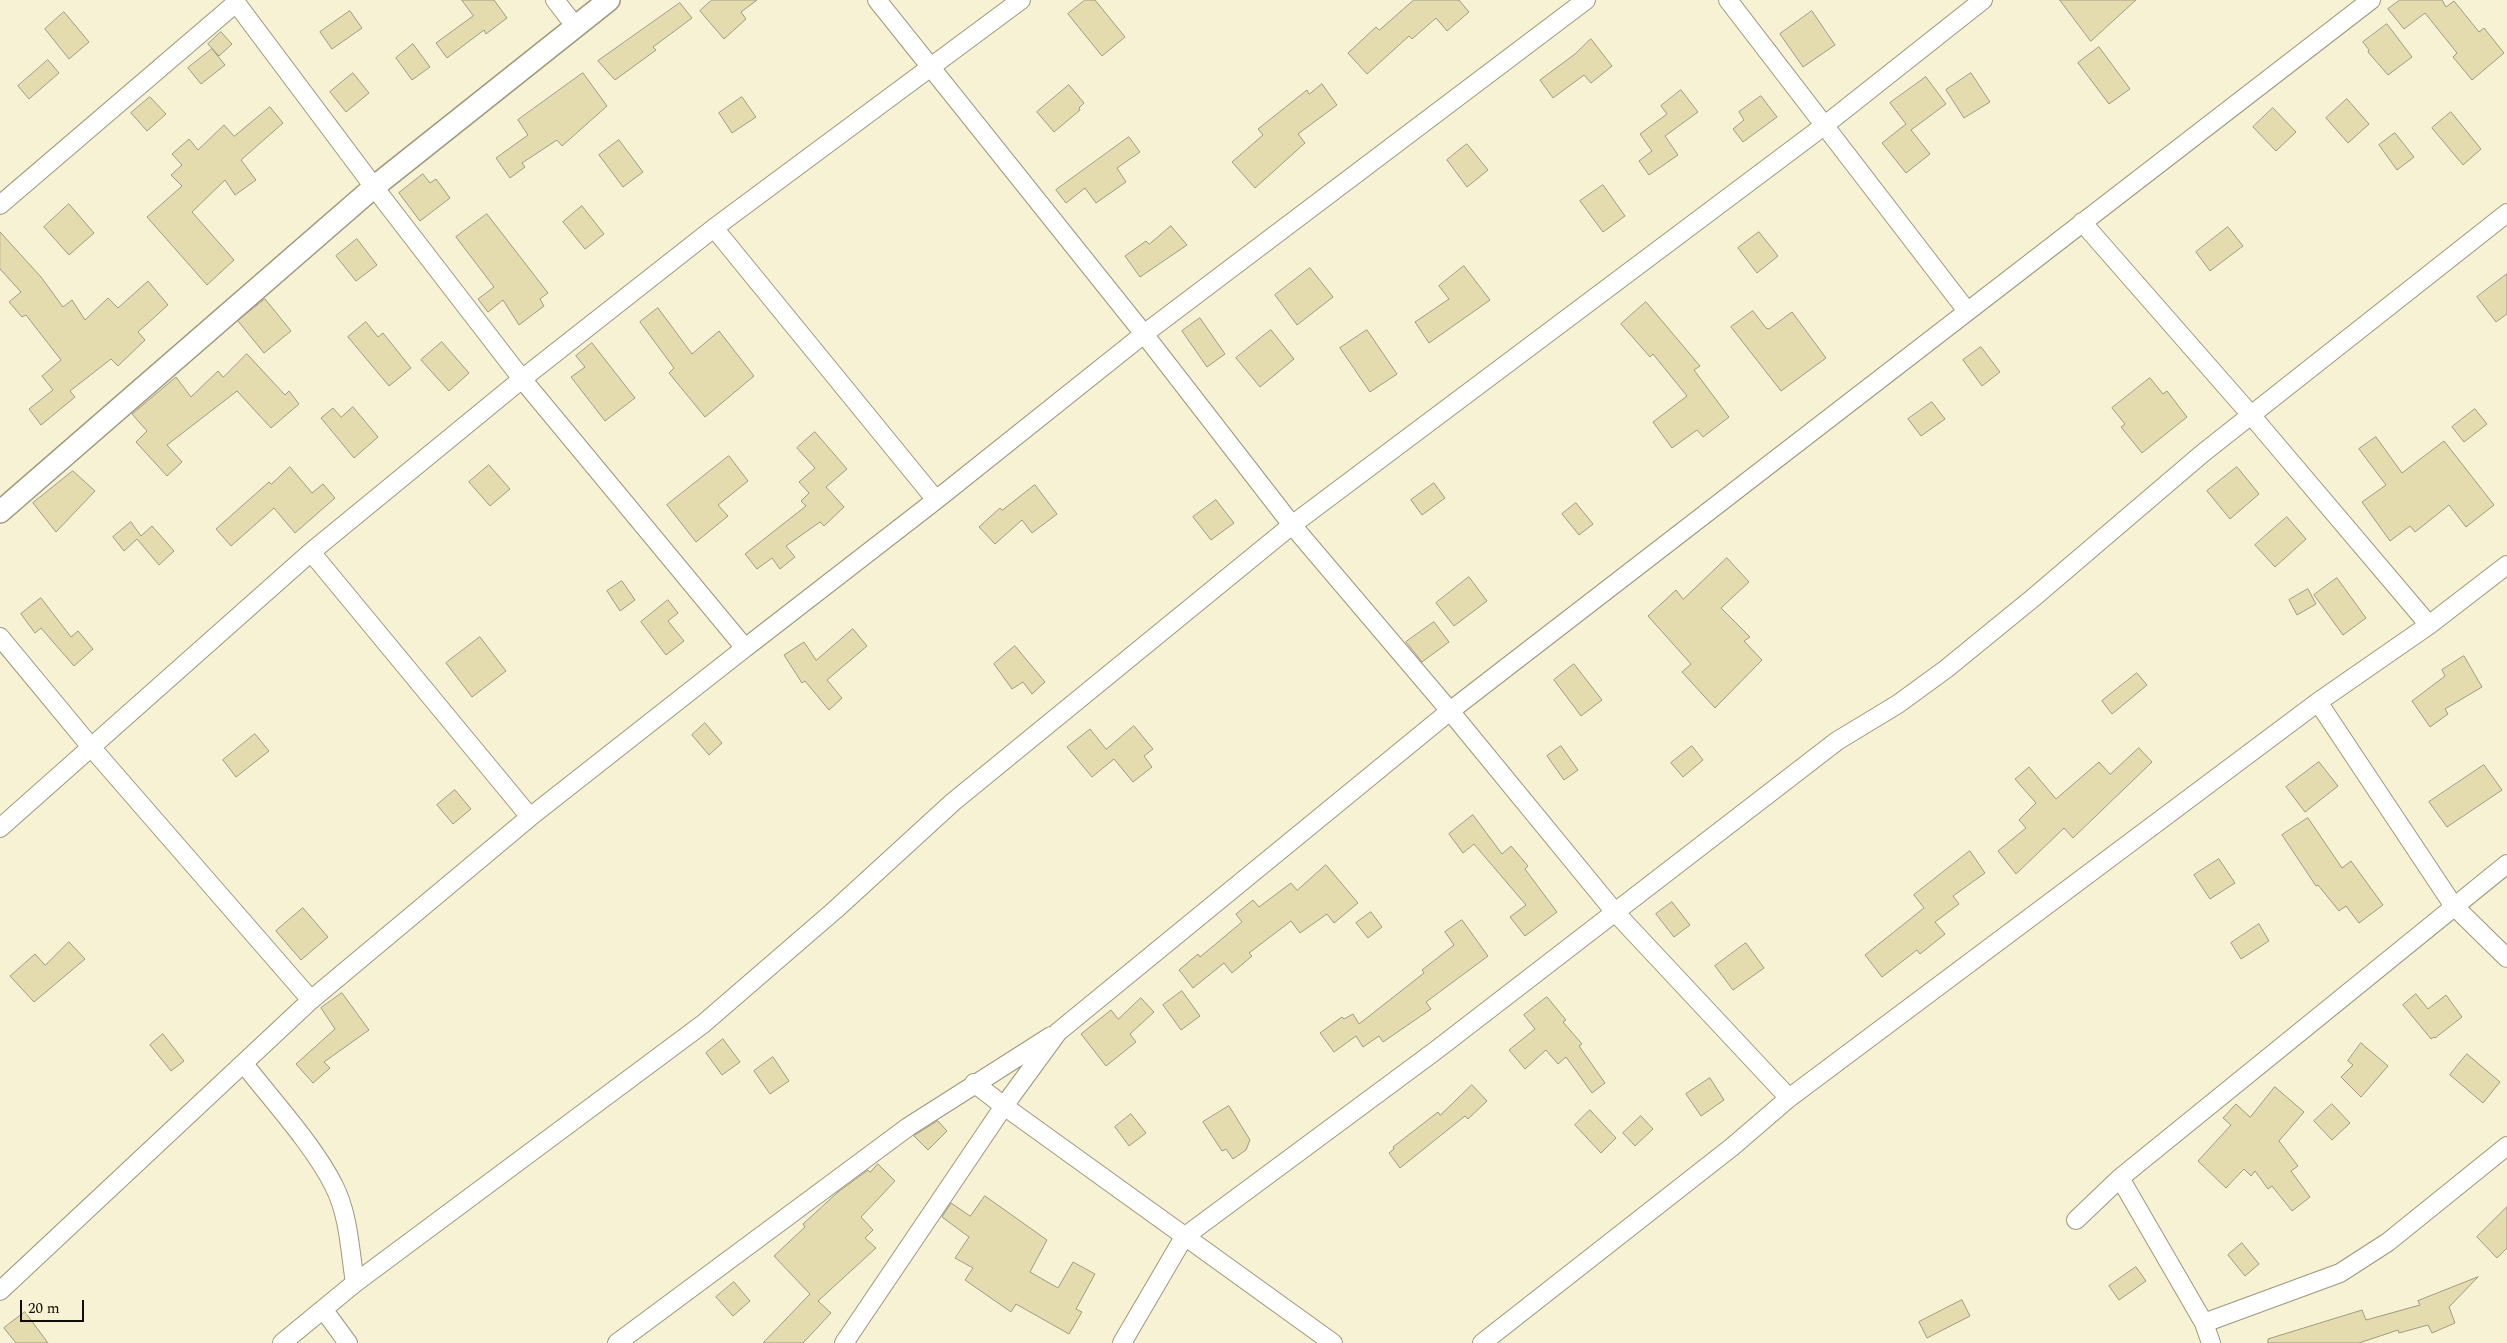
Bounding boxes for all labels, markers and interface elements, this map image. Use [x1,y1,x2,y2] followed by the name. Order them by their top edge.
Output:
[22,1290,86,1322] scale bar
[28,1297,60,1320] text: 20 m

